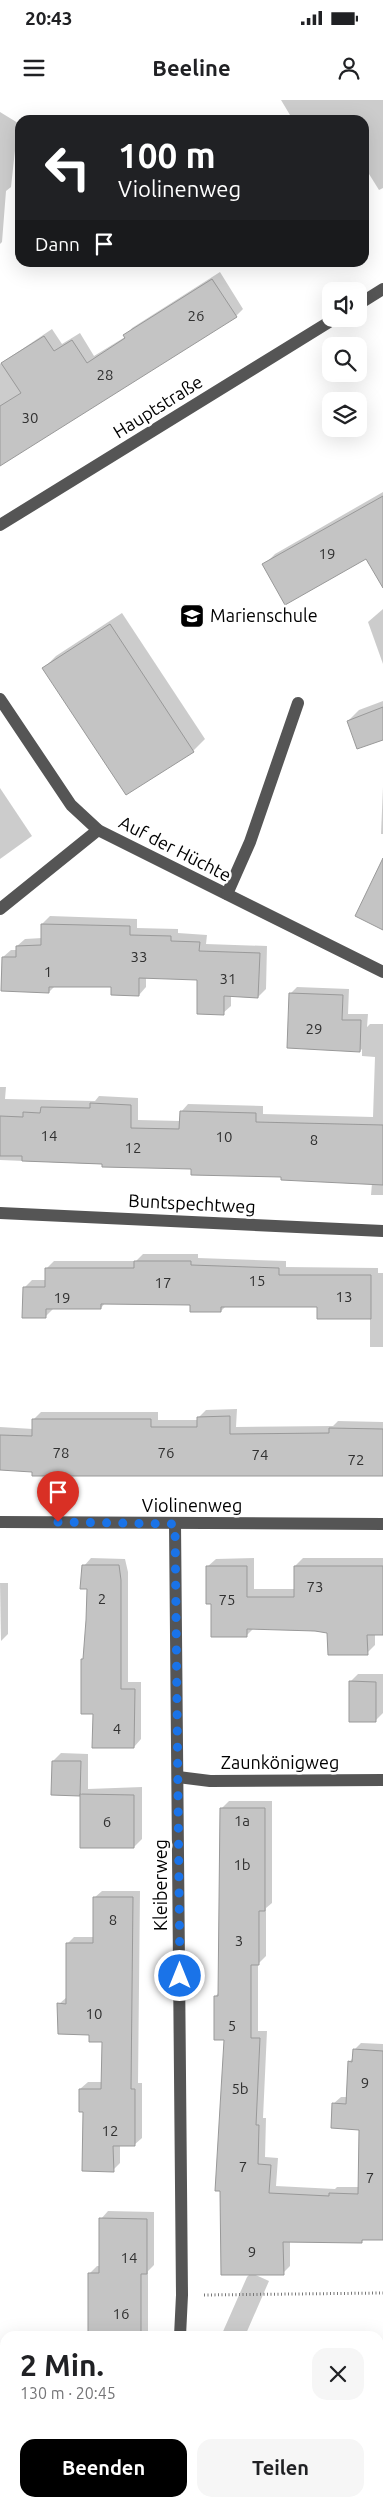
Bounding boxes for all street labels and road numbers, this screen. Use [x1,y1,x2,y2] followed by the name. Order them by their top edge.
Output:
[109,371,206,442] street label: Hauptstraße
[116,811,235,885] street label: Auf der Hüchte
[128,1190,256,1216] street label: Buntspechtweg
[142,1495,242,1515] street label: Violinenweg
[221,1752,339,1772] street label: Zaunkönigweg
[150,1839,170,1931] street label: Kleiberweg

